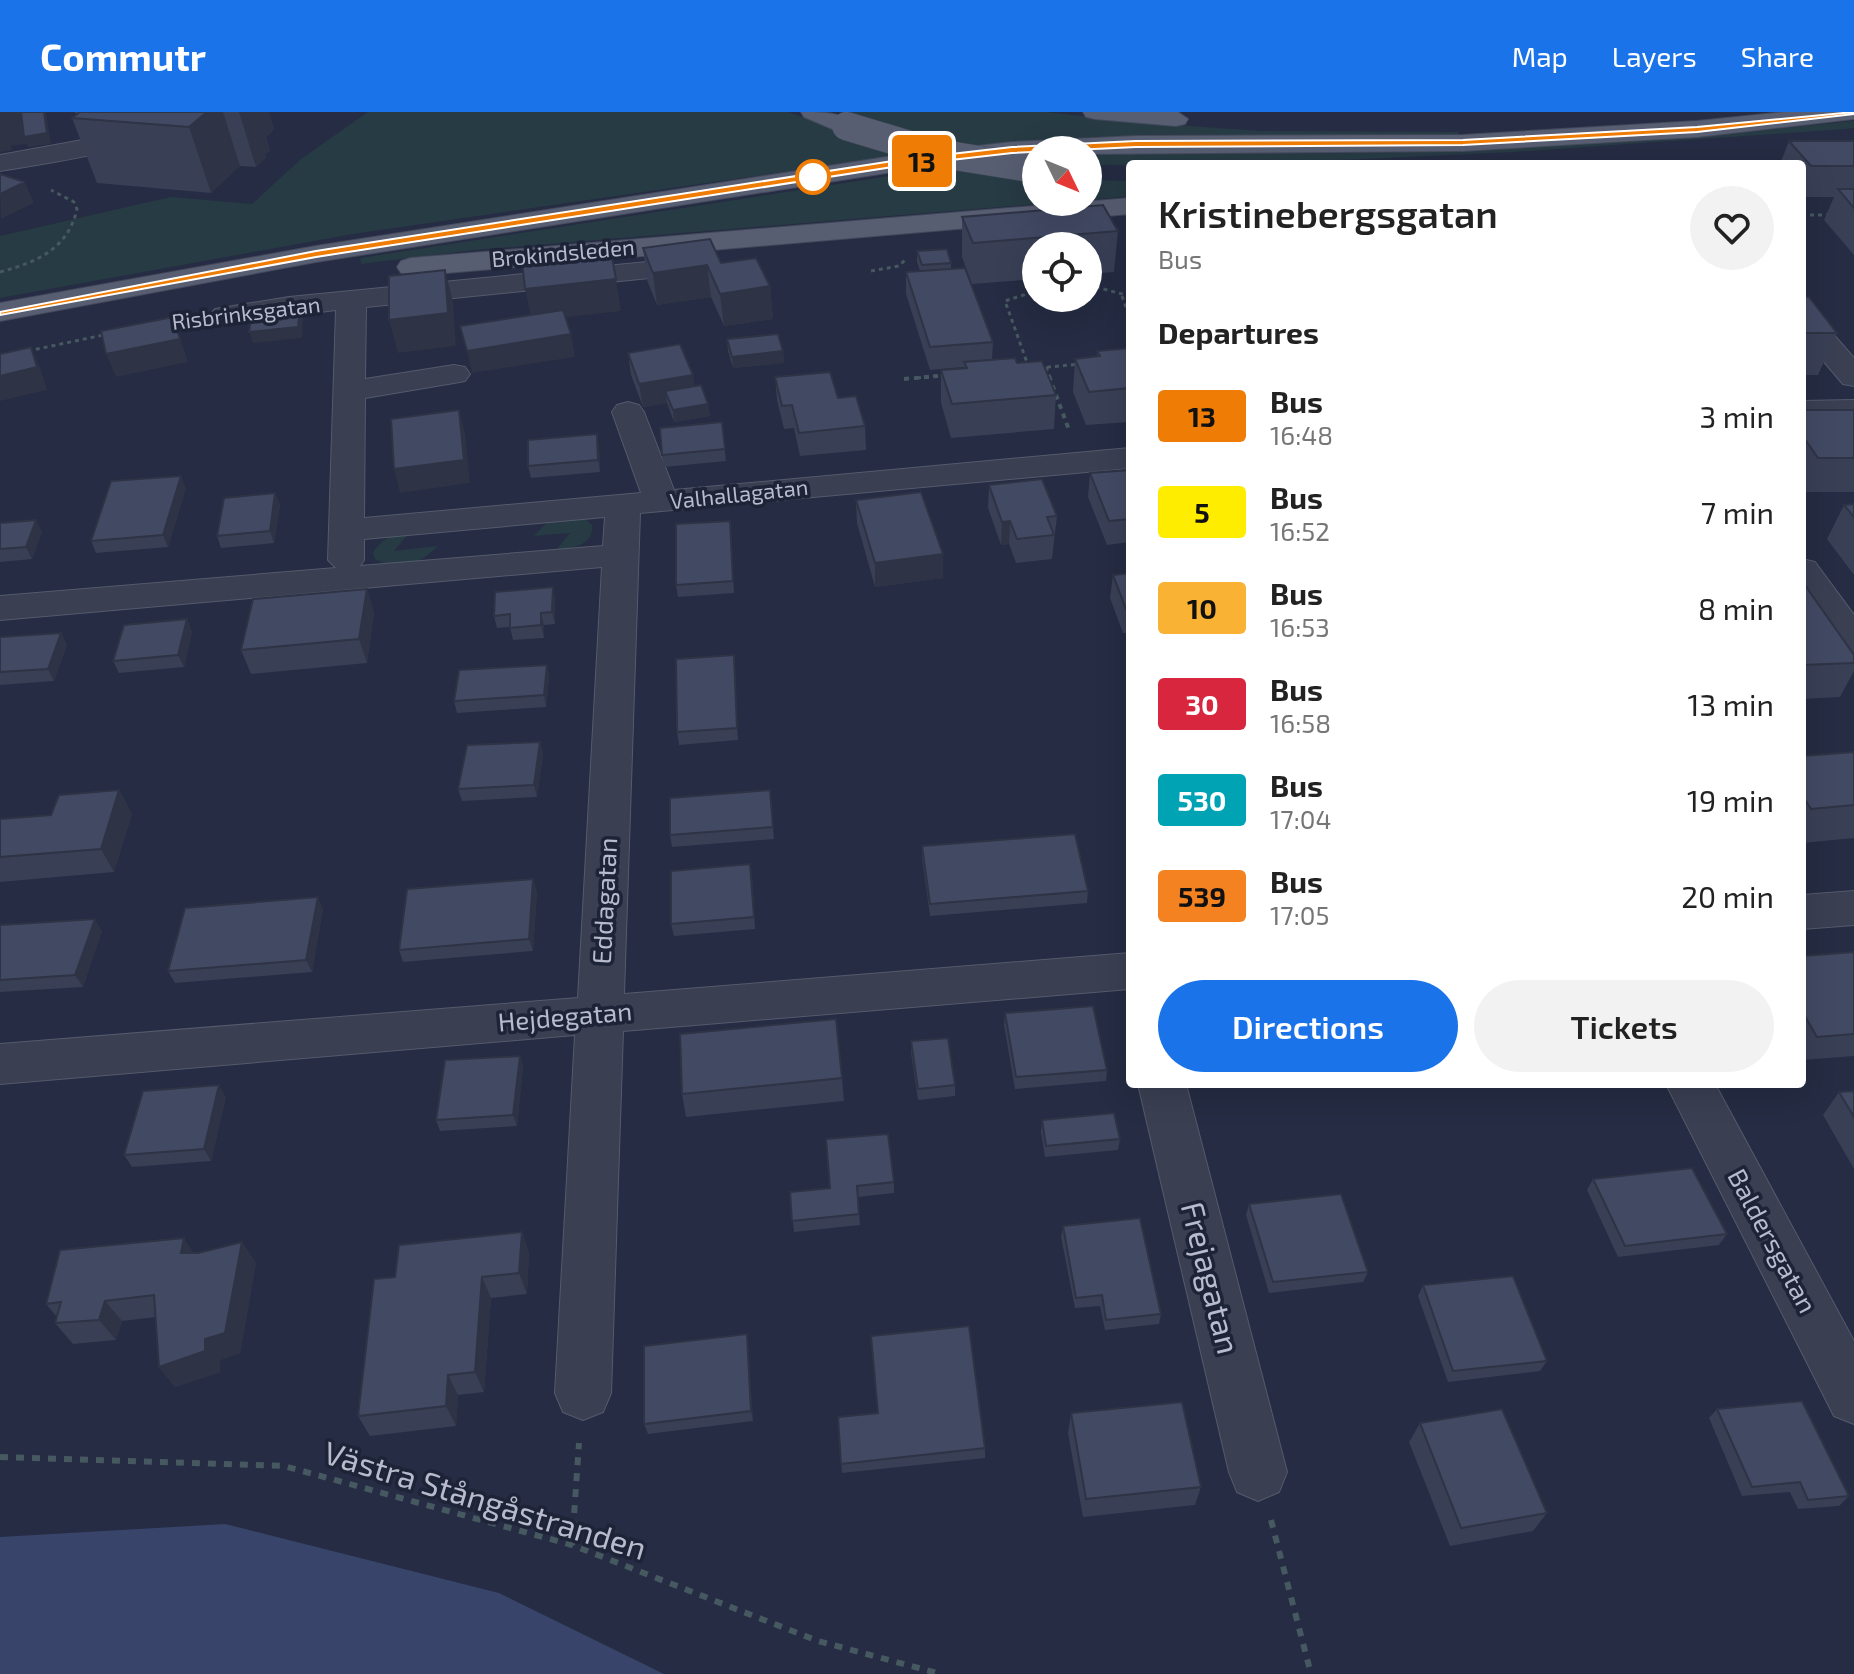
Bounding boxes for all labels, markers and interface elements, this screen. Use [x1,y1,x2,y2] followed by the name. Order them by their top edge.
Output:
[40,33,206,79] text: Commutr
[1512,39,1568,73] text: Map
[1612,39,1697,73] text: Layers
[1741,39,1814,73] text: Share
[886,135,958,187] line badge: 13
[1022,136,1102,216] north arrow
[1022,136,1102,312] map controls
[908,144,936,178] text: 13
[796,160,830,194] unlabelled marker
[1690,186,1774,270] button: heart
[1158,190,1498,236] text: Kristinebergsgatan
[1022,232,1102,312] button: locate
[490,233,635,271] street label: Brokindsleden
[1158,243,1202,274] text: Bus
[170,290,322,334] street label: Risbrinksgatan
[1158,314,1319,350] text: Departures
[1270,383,1323,419] text: Bus
[1699,398,1774,434] text: 3 min
[1188,399,1216,433] text: 13
[1270,419,1333,450] text: 16:48
[668,473,809,513] street label: Valhallagatan
[1270,479,1323,515] text: Bus
[1701,494,1774,530] text: 7 min
[1194,495,1210,529] text: 5
[1270,515,1330,546] text: 16:52
[1270,575,1323,611] text: Bus
[1698,590,1774,626] text: 8 min
[1187,591,1217,625] text: 10
[1270,611,1330,642] text: 16:53
[1270,671,1323,707] text: Bus
[1688,686,1774,722] text: 13 min
[1185,687,1219,721] text: 30
[1270,707,1331,738] text: 16:58
[1270,767,1323,803] text: Bus
[1687,782,1774,818] text: 19 min
[1177,783,1227,817] text: 530
[1270,803,1331,834] text: 17:04
[585,837,622,965] street label: Eddagatan
[1270,863,1323,899] text: Bus
[1681,878,1774,914] text: 20 min
[1178,879,1226,913] text: 539
[1270,899,1329,930] text: 17:05
[1158,980,1458,1072] button: Directions
[1474,980,1774,1072] button: Tickets
[496,994,633,1037] street label: Hejdegatan
[1722,1163,1824,1318] street label: Baldersgatan
[1174,1197,1249,1358] street label: Frejagatan
[320,1432,651,1566] street label: Västra Stångåstranden

